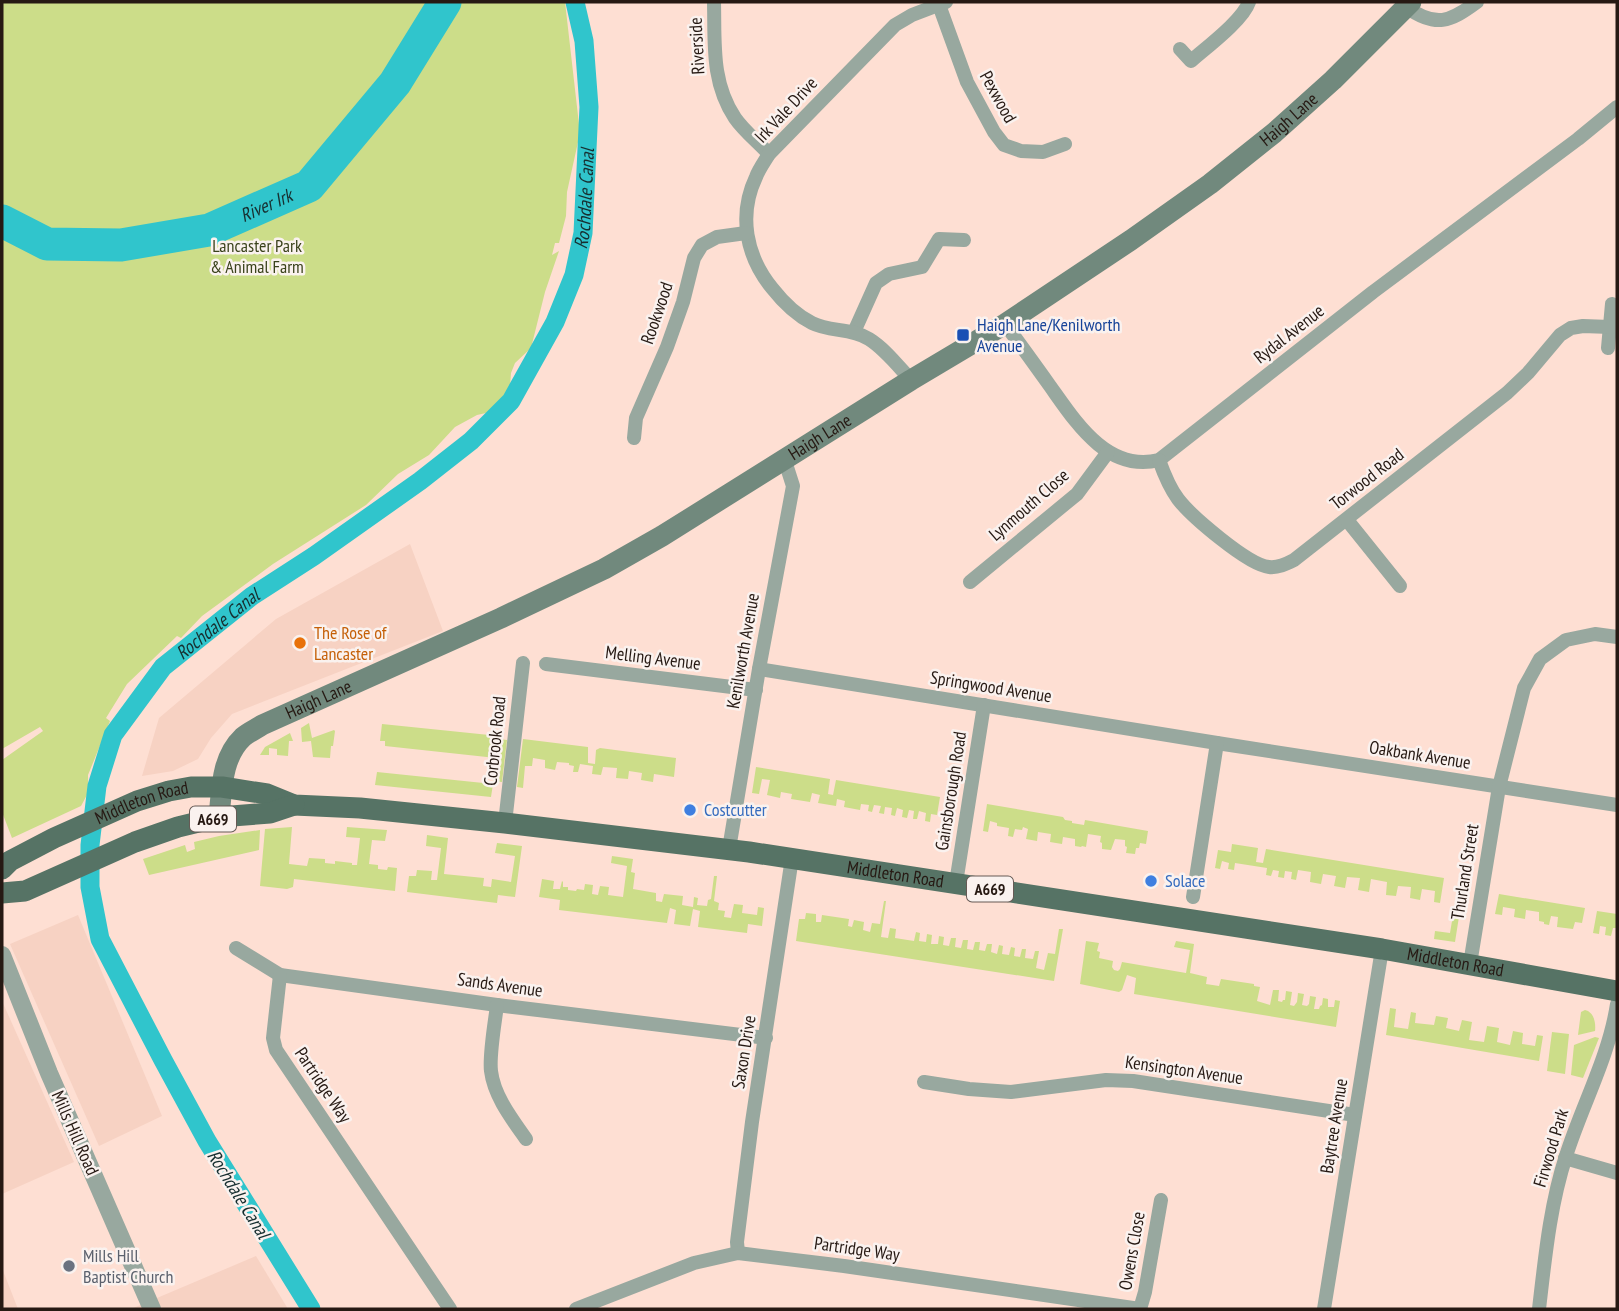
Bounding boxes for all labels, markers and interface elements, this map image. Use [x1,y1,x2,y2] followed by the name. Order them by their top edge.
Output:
[684,17,709,75] street label: Riverside
[975,67,1022,127] street label: Pexwood
[749,72,822,147] street label: Irk Vale Drive
[1255,87,1322,151] street label: Haigh Lane
[568,146,599,251] water label: Rochdale Canal
[236,182,298,227] water label: River Irk
[210,234,304,278] park label: Lancaster Park & Animal Farm
[635,279,678,347] street label: Rookwood
[1249,299,1328,368] street label: Rydal Avenue
[977,313,1120,357] place label: Haigh Lane/Kenilworth Avenue
[955,327,971,343] marker: Haigh Lane/Kenilworth Avenue
[784,408,855,465] street label: Haigh Lane
[1325,443,1408,515] street label: Torwood Road
[984,464,1073,546] street label: Lynmouth Close
[171,582,265,664] water label: Rochdale Canal
[721,591,764,710] street label: Kenilworth Avenue
[314,621,388,665] place label: The Rose of Lancaster
[292,635,308,651] marker: The Rose of Lancaster
[604,640,702,675] street label: Melling Avenue
[929,666,1053,707] street label: Springwood Avenue
[282,674,355,724] street label: Haigh Lane
[478,695,511,787] street label: Corbrook Road
[930,730,971,852] street label: Gainsborough Road
[1368,735,1472,774] street label: Oakbank Avenue
[91,776,190,829] street label: Middleton Road
[704,798,767,821] place label: Costcutter
[682,802,698,818] marker: Costcutter
[190,806,236,832] road number: A669
[1446,822,1483,922] street label: Thurland Street
[845,855,945,893] street label: Middleton Road
[1165,869,1205,892] place label: Solace
[1143,873,1159,889] marker: Solace
[967,876,1013,902] road number: A669
[1405,942,1506,982] street label: Middleton Road
[456,967,544,1002] street label: Sands Avenue
[726,1013,761,1090] street label: Saxon Drive
[290,1043,357,1127] street label: Partridge Way
[1124,1050,1244,1089] street label: Kensington Avenue
[1315,1077,1352,1175] street label: Baytree Avenue
[47,1087,104,1179] street label: Mills Hill Road
[1528,1106,1573,1190] street label: Firwood Park
[202,1145,277,1244] water label: Rochdale Canal
[1113,1210,1150,1292] street label: Owens Close
[813,1231,901,1266] street label: Partridge Way
[83,1244,173,1288] place label: Mills Hill Baptist Church
[61,1258,77,1274] marker: Mills Hill Baptist Church

